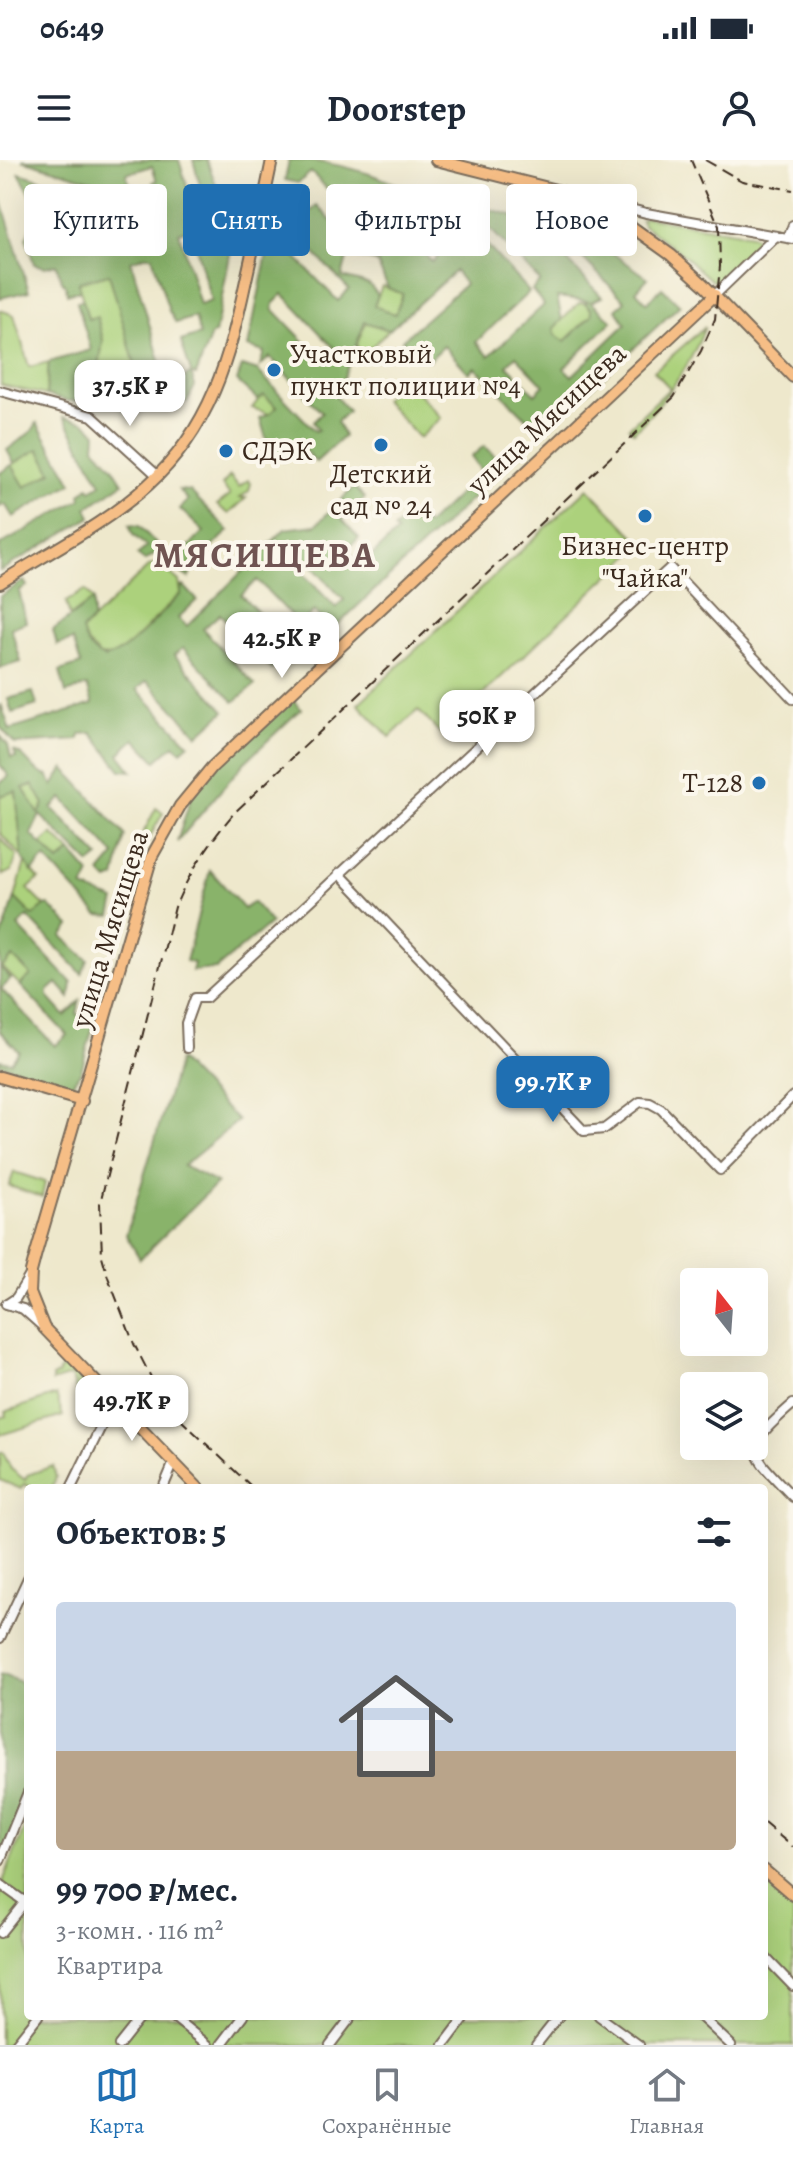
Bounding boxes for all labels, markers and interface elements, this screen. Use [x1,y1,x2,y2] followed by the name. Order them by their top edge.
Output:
[40,8,104,48] text: 06:49
[327,84,466,133] text: Doorstep
[32,86,76,130] icon: menu
[717,86,761,130] icon: person
[24,184,167,256] chip: Купить
[183,184,310,256] chip: Снять
[326,184,490,256] chip: Фильтры
[506,184,637,256] chip: Новое
[290,335,521,405] place label: Участковый пункт полиции №4
[458,335,635,503] street label: улица Мясищева
[56,360,204,428] pin: 37.5K ₽
[265,361,283,379] marker: Участковый пункт полиции №4
[92,368,168,403] text: 37.5K ₽
[242,432,313,470] place label: СДЭК
[372,436,390,454] marker: Детский сад № 24
[217,442,235,460] marker: СДЭК
[330,455,432,525] place label: Детский сад № 24
[636,507,654,525] marker: Бизнес-центр "Чайка"
[561,527,729,597] place label: Бизнес-центр "Чайка"
[153,530,377,579] district label: МЯСИЩЕВА
[208,612,356,680] pin: 42.5K ₽
[243,620,321,655] text: 42.5K ₽
[431,690,543,758] pin: 50K ₽
[458,698,517,733] text: 50K ₽
[683,764,743,802] place label: Т-128
[750,774,768,792] marker: Т-128
[62,825,158,1033] street label: улица Мясищева
[479,1056,627,1124] pin: 99.7K ₽
[514,1064,592,1099] text: 99.7K ₽
[680,1268,768,1356] north arrow
[680,1268,768,1460] map controls
[680,1372,768,1460] button: layers
[58,1375,206,1443] pin: 49.7K ₽
[93,1383,171,1418] text: 49.7K ₽
[56,1509,227,1556] text: Объектов: 5
[692,1510,736,1554] icon: filters
[324,1654,468,1798] icon: home
[56,1866,239,1913] text: 99 700 ₽/мес.
[56,1913,223,1948] text: 3-комн. · 116 m²
[56,1948,163,1983] text: Квартира
[89,2063,144,2141] tab: Карта
[322,2063,452,2141] tab: Сохранённые
[629,2063,704,2141] tab: Главная

